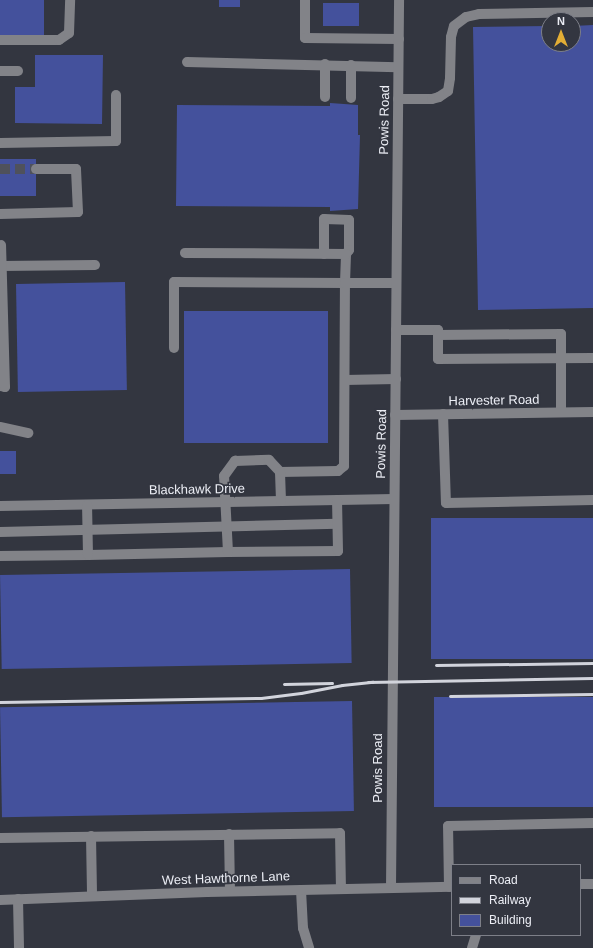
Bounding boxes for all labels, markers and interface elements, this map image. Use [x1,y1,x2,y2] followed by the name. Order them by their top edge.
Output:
[541,12,581,52] north arrow
[557,15,565,27] text: N
[377,85,393,155] street label: Powis Road
[448,392,540,410] street label: Harvester Road
[374,409,390,479] street label: Powis Road
[149,481,245,499] street label: Blackhawk Drive
[370,733,386,803] street label: Powis Road
[451,864,581,936] legend
[162,869,290,889] street label: West Hawthorne Lane
[489,873,518,887] text: Road
[489,893,531,907] text: Railway
[489,913,532,927] text: Building

